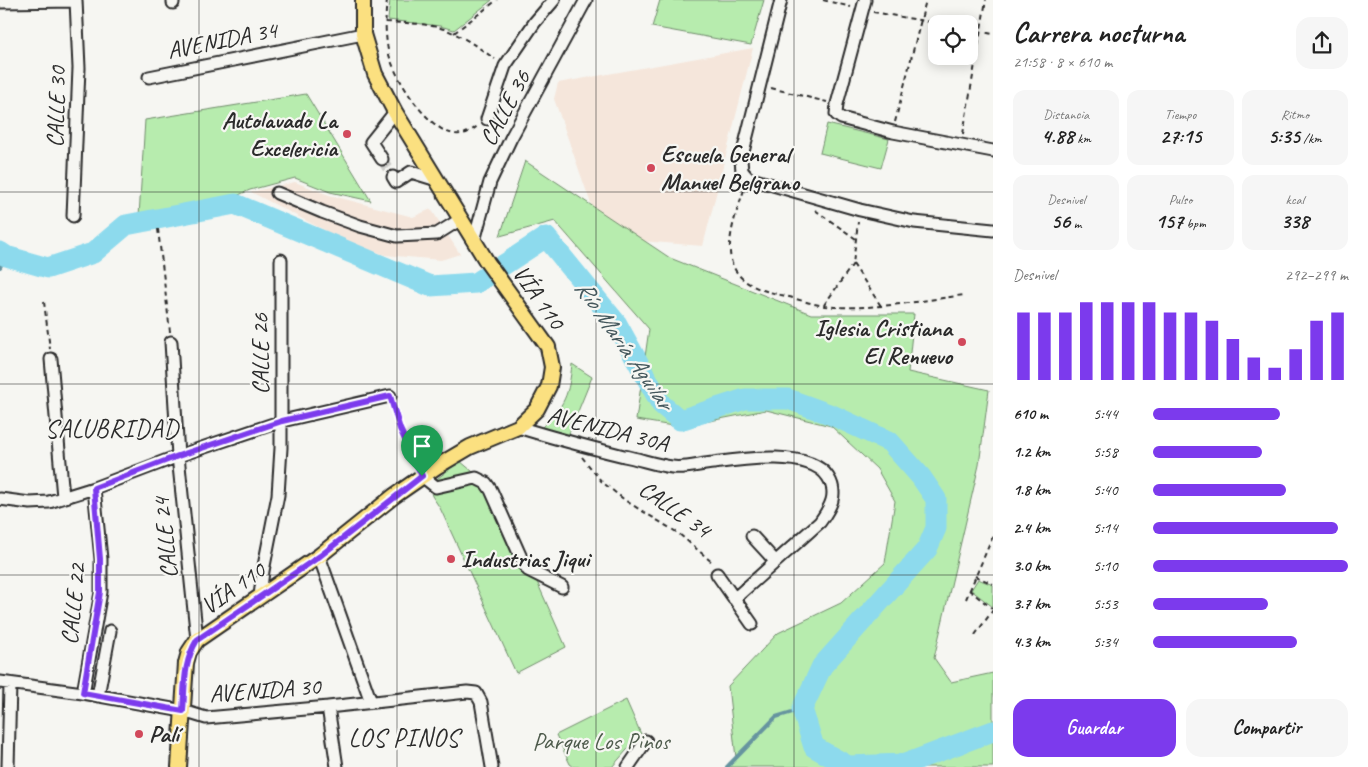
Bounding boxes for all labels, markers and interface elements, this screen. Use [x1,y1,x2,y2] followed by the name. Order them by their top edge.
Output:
[165,14,282,65] street label: AVENIDA 34
[928,15,978,65] map controls
[928,15,978,65] button: locate
[1013,15,1184,50] text: Carrera nocturna
[1296,17,1348,69] button: share
[1013,52,1112,72] text: 21:58 · 8 × 610 m
[40,64,72,148] street label: CALLE 30
[473,64,538,151] street label: CALLE 36
[222,105,339,163] place label: Autolavado La Excelericia
[1043,106,1089,123] text: Distancia
[1165,106,1196,123] text: Tiempo
[1281,106,1309,123] text: Ritmo
[1041,123,1074,149] text: 4.88
[1160,123,1201,149] text: 27:15
[1268,123,1300,149] text: 5:35
[341,128,353,140] marker: Autolavado La Excelericia
[1074,130,1091,147] text: km
[1300,130,1322,147] text: /km
[661,139,801,197] place label: Escuela General Manuel Belgrano
[645,162,657,174] marker: Escuela General Manuel Belgrano
[1047,191,1085,208] text: Desnivel
[1169,191,1192,208] text: Pulso
[1286,191,1304,208] text: kcal
[1051,208,1070,234] text: 56
[1155,208,1183,234] text: 157
[1281,208,1309,234] text: 338
[1070,215,1081,232] text: m
[1183,215,1206,232] text: bpm
[506,259,573,337] street label: VÍA 110
[1013,265,1056,285] text: Desnivel
[1285,265,1348,285] text: 292–299 m
[568,273,683,419] water label: Río María Aguilar
[245,312,275,395] street label: CALLE 26
[815,313,954,371] place label: Iglesia Cristiana El Renuevo
[956,336,968,348] marker: Iglesia Cristiana El Renuevo
[545,400,672,459] street label: AVENIDA 30A
[1013,404,1048,424] text: 610 m
[1093,404,1118,424] text: 5:44
[45,413,180,445] district label: SALUBRIDAD
[401,425,443,476] pin
[408,432,436,460] icon: arrive
[1013,442,1050,462] text: 1.2 km
[1093,442,1118,462] text: 5:58
[633,473,719,546] street label: CALLE 34
[1013,480,1050,500] text: 1.8 km
[1093,480,1118,500] text: 5:40
[146,494,184,580] street label: CALLE 24
[1013,518,1050,538] text: 2.4 km
[1093,518,1118,538] text: 5:14
[461,544,593,574] place label: Industrias Jiqui
[445,553,457,565] marker: Industrias Jiqui
[195,554,273,621] street label: VÍA 110
[1013,556,1050,576] text: 3.0 km
[1093,556,1118,576] text: 5:10
[54,560,92,646] street label: CALLE 22
[1013,594,1050,614] text: 3.7 km
[1093,594,1118,614] text: 5:53
[1013,632,1050,652] text: 4.3 km
[1093,632,1118,652] text: 5:34
[208,671,324,709] street label: AVENIDA 30
[1013,699,1176,757] button: Guardar
[1186,699,1348,757] button: Compartir
[149,719,183,749] place label: Palí
[348,722,463,754] district label: LOS PINOS
[533,726,671,756] park label: Parque Los Pinos
[133,728,145,740] marker: Palí

